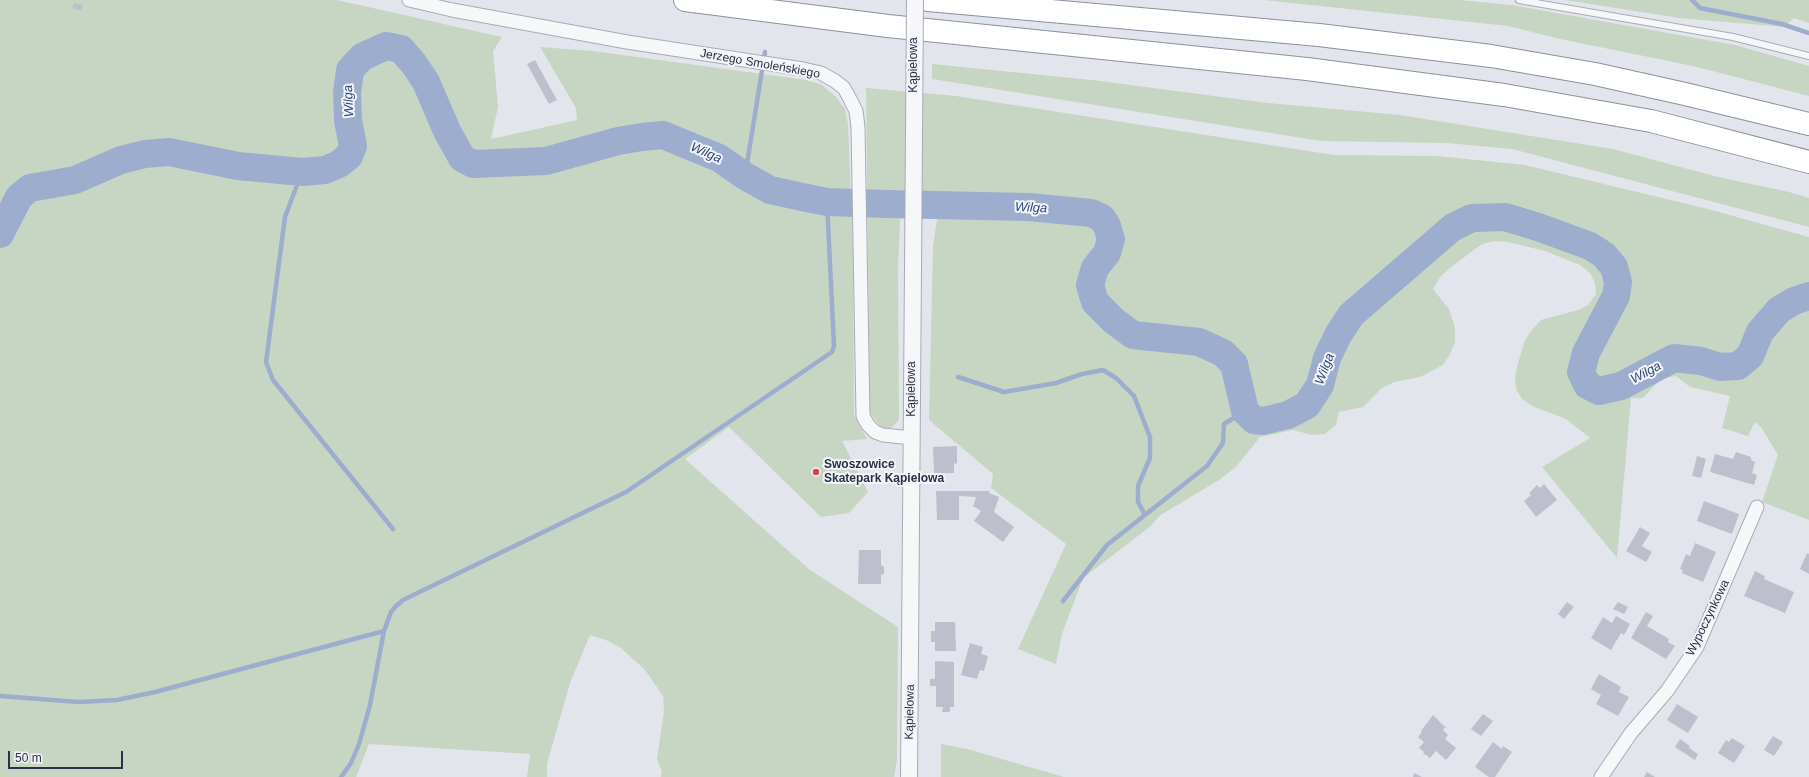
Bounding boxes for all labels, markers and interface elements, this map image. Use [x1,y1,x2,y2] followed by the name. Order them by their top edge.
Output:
[907,37,921,93] street label: Kąpielowa
[699,46,821,82] street label: Jerzego Smoleńskiego
[341,85,357,117] water label: Wilga
[688,139,724,167] water label: Wilga
[1014,199,1048,217] water label: Wilga
[1312,351,1338,387] water label: Wilga
[1628,359,1664,387] water label: Wilga
[905,361,919,417] street label: Kąpielowa
[824,458,944,486] place label: Swoszowice Skatepark Kąpielowa
[811,467,821,477] marker: Swoszowice Skatepark Kąpielowa
[1683,577,1733,659] street label: Wypoczynkowa
[902,684,918,740] street label: Kąpielowa
[10,743,125,769] scale bar
[15,751,42,765] text: 50 m

